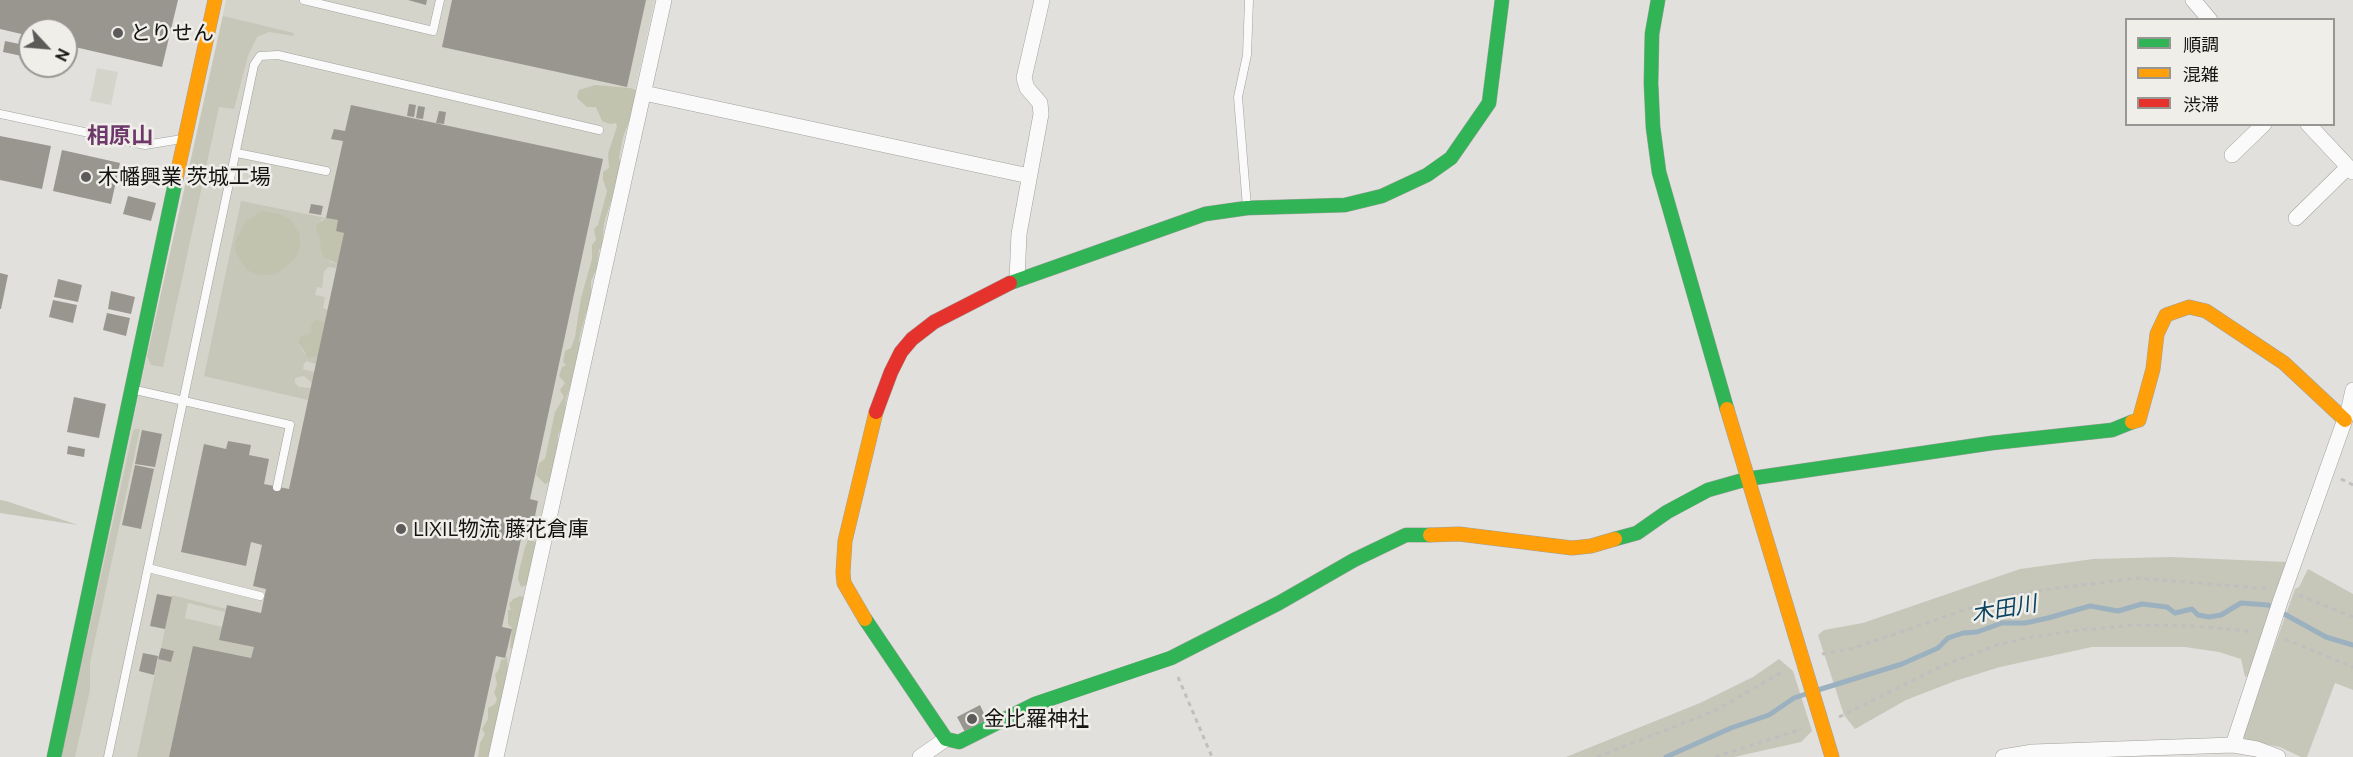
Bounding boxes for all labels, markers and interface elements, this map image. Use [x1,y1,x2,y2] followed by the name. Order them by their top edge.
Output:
[18,18,78,78] north arrow
[2125,18,2335,126] legend
[130,20,214,46] place label: とりせん
[111,26,125,40] marker: とりせん
[2183,34,2219,54] text: 順調
[52,46,73,64] text: N
[2183,64,2219,84] text: 混雑
[2183,94,2219,114] text: 渋滞
[87,123,153,149] district label: 相原山
[98,164,271,190] place label: 木幡興業 茨城工場
[79,170,93,184] marker: 木幡興業 茨城工場
[413,516,589,542] place label: LIXIL物流 藤花倉庫
[394,522,408,536] marker: LIXIL物流 藤花倉庫
[1969,590,2039,628] water label: 木田川
[984,706,1089,732] place label: 金比羅神社
[965,712,979,726] marker: 金比羅神社

